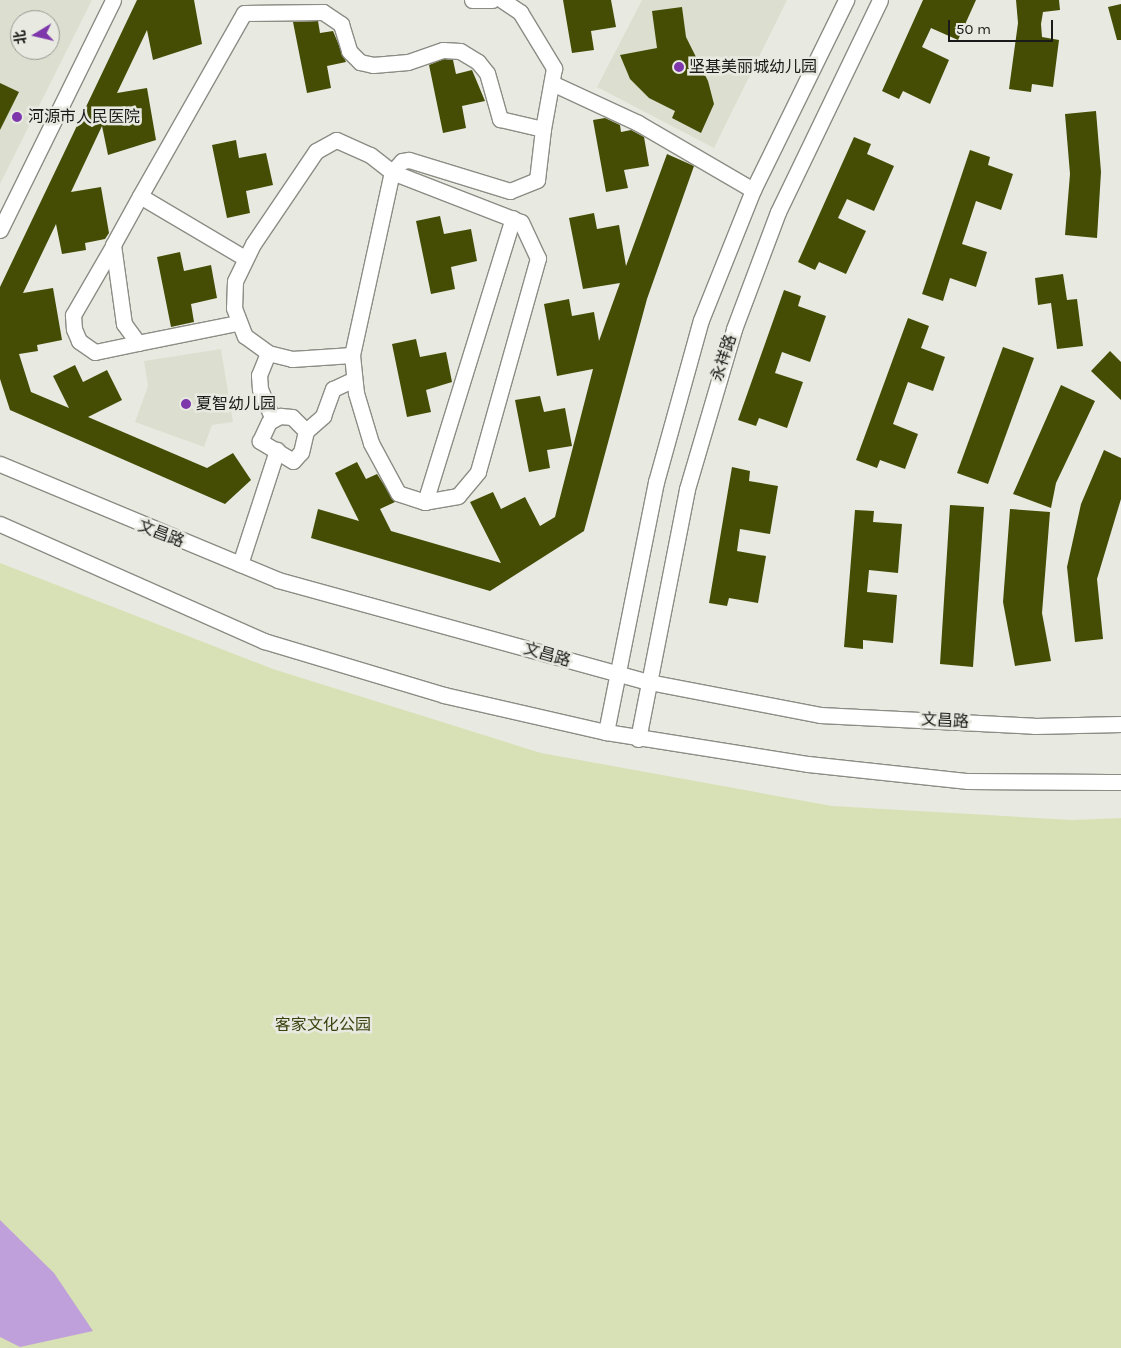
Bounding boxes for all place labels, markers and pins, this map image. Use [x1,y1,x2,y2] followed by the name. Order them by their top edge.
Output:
[689,57,817,77] place label: 坚基美丽城幼儿园
[673,61,685,73] marker: 坚基美丽城幼儿园
[28,107,140,127] place label: 河源市人民医院
[10,110,24,124] marker: 河源市人民医院
[196,394,276,414] place label: 夏智幼儿园
[180,398,192,410] marker: 夏智幼儿园

